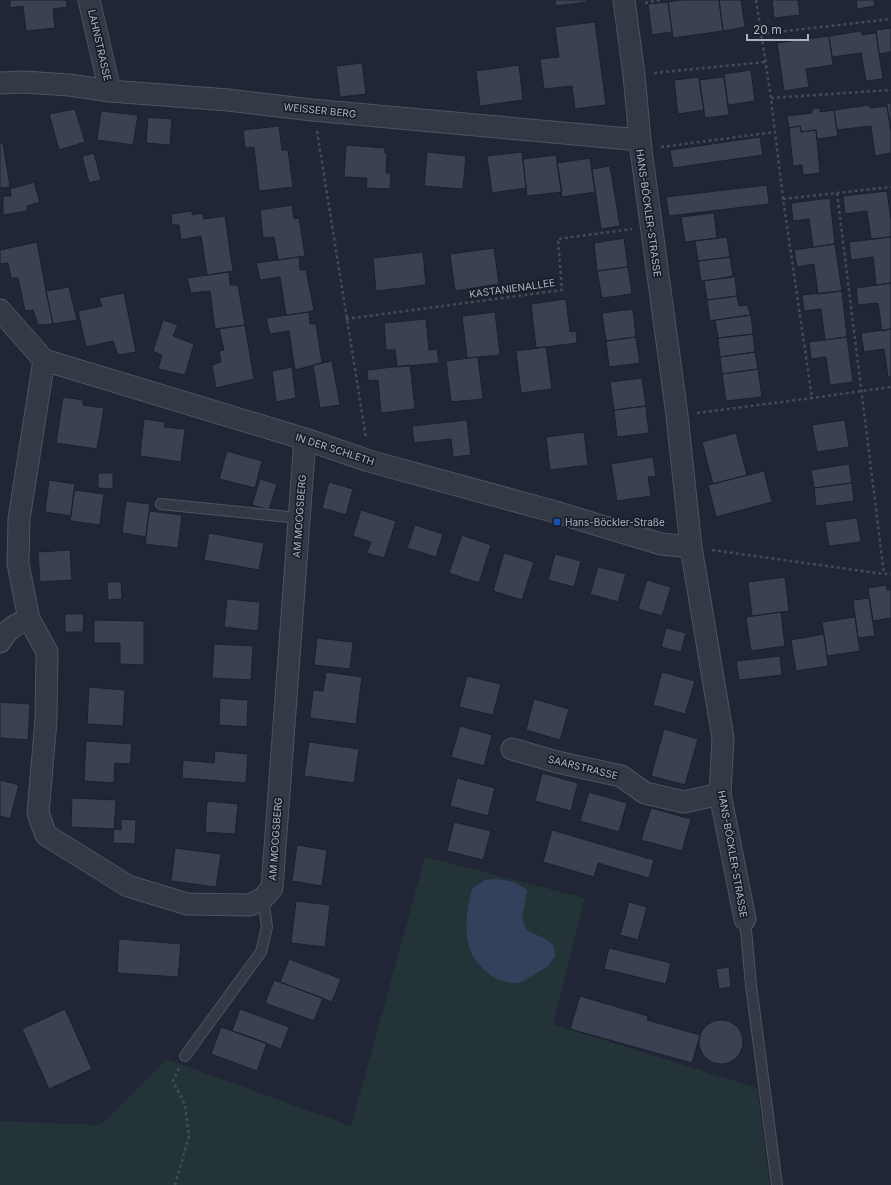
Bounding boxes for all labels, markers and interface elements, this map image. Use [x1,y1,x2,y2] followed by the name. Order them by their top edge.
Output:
[86,8,114,82] street label: LAHNSTRASSE
[747,16,808,42] scale bar
[753,22,782,37] text: 20 m
[283,100,357,120] street label: WEISSER BERG
[634,148,664,278] street label: HANS-BÖCKLER-STRASSE
[468,276,556,300] street label: KASTANIENALLEE
[294,431,376,467] street label: IN DER SCHLETH
[290,474,308,558] street label: AM MOOGSBERG
[565,516,665,528] place label: Hans-Böckler-Straße
[552,517,562,527] marker: Hans-Böckler-Straße
[547,752,619,782] street label: SAARSTRASSE
[716,790,750,918] street label: HANS-BÖCKLER-STRASSE
[266,797,284,881] street label: AM MOOGSBERG

